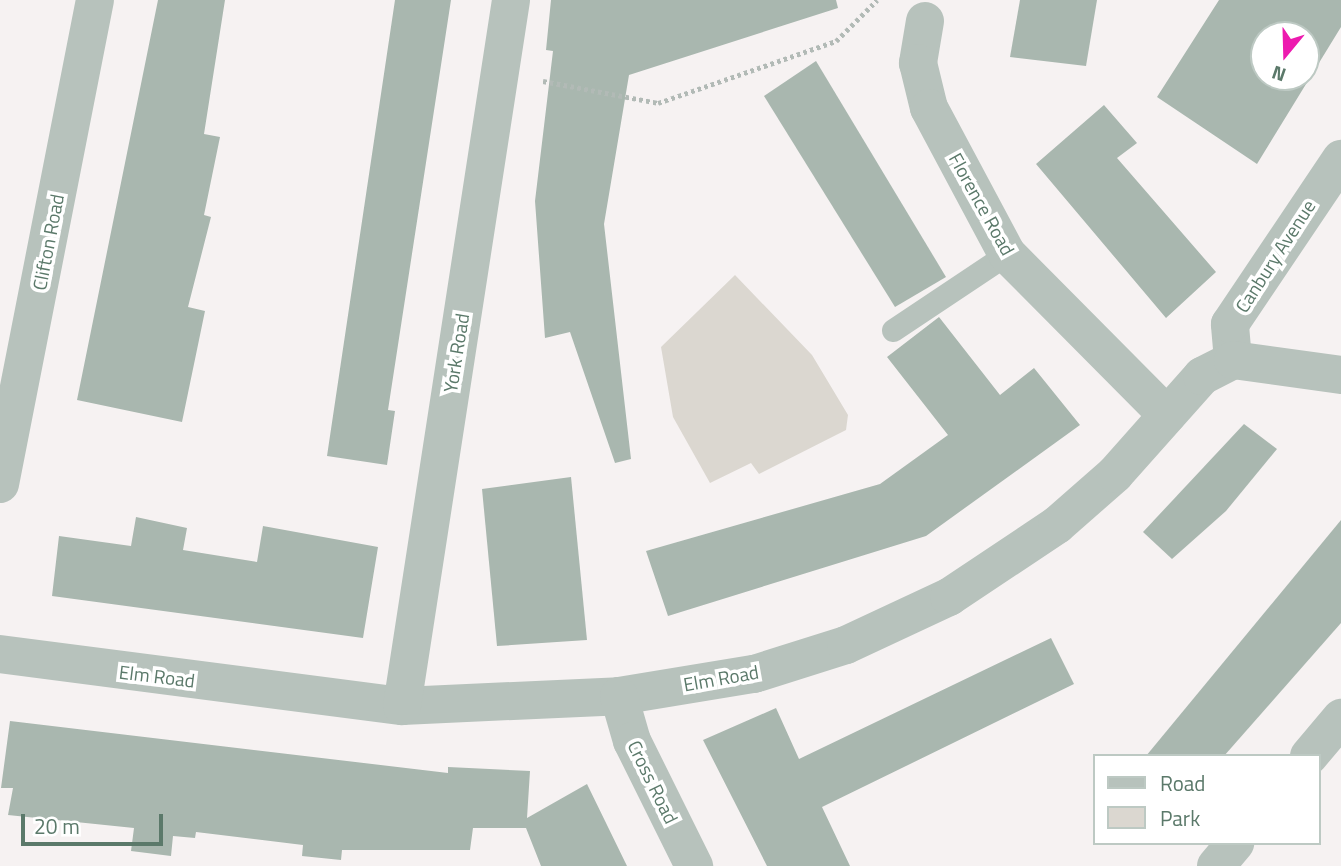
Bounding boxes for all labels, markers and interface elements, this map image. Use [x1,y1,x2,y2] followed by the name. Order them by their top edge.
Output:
[1250,21,1320,91] north arrow
[1268,59,1290,90] text: N
[944,149,1020,259] street label: Florence Road
[28,192,68,292] street label: Clifton Road
[1230,195,1320,317] street label: Canbury Avenue
[438,312,474,394] street label: York Road
[118,660,196,692] street label: Elm Road
[682,660,760,696] street label: Elm Road
[623,737,683,827] street label: Cross Road
[1092,754,1320,845] legend
[1160,767,1205,799] text: Road
[24,800,166,844] scale bar
[1160,802,1200,834] text: Park
[34,810,80,842] text: 20 m

